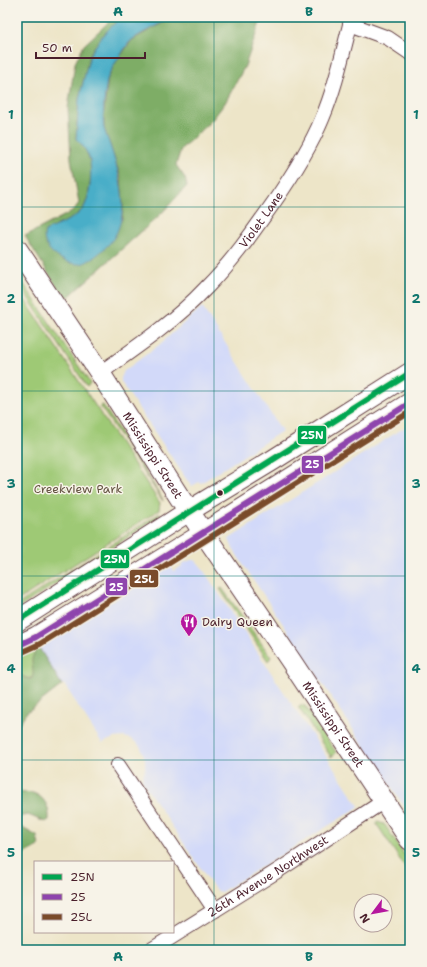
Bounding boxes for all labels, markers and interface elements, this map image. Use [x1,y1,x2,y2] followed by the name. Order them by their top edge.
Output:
[113,3,123,20] text: A
[305,3,313,20] text: B
[36,34,145,60] scale bar
[42,40,72,56] text: 50 m
[8,106,14,123] text: 1
[413,106,419,123] text: 1
[235,188,287,251] street label: Violet Lane
[6,290,16,307] text: 2
[411,290,421,307] text: 2
[119,409,186,502] street label: Mississippi Street
[297,425,327,445] line badge: 25N
[300,428,324,443] text: 25N
[301,455,324,474] line badge: 25
[305,457,319,472] text: 25
[6,475,16,492] text: 3
[411,475,421,492] text: 3
[34,481,122,497] park label: Creekview Park
[215,488,225,498] unlabelled marker
[100,549,130,569] line badge: 25N
[103,552,127,567] text: 25N
[129,569,159,588] line badge: 25L
[134,572,154,587] text: 25L
[105,577,128,596] line badge: 25
[109,580,123,595] text: 25
[179,612,199,637] restaurant icon: Dairy Queen
[202,614,273,630] place label: Dairy Queen
[6,660,16,677] text: 4
[411,660,421,677] text: 4
[299,678,368,771] street label: Mississippi Street
[204,832,331,921] street label: 26th Avenue Northwest
[7,844,15,861] text: 5
[412,844,420,861] text: 5
[34,861,174,933] legend
[70,869,95,885] text: 25N
[70,889,86,905] text: 25
[353,893,393,933] north arrow
[70,909,93,925] text: 25L
[356,910,374,926] text: N
[113,948,123,965] text: A
[305,948,313,965] text: B

